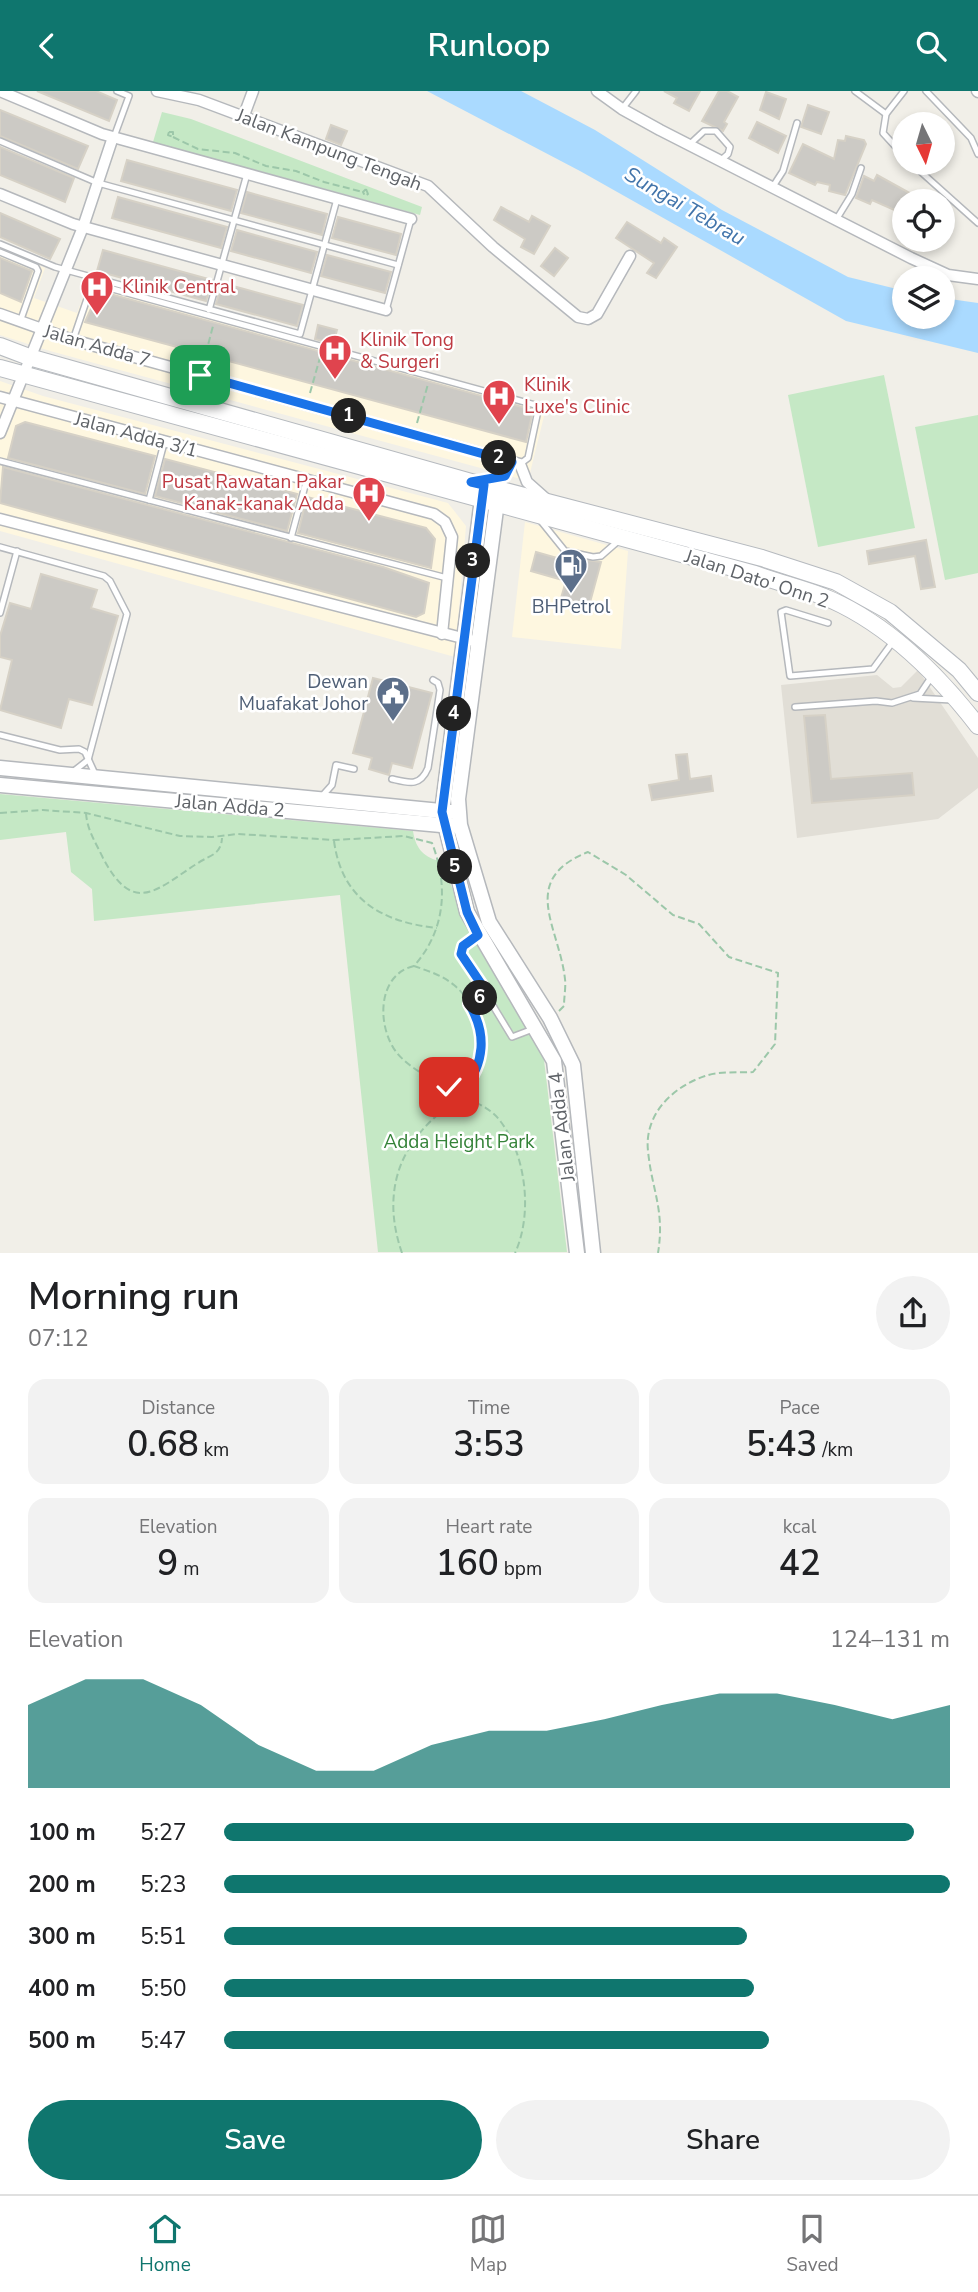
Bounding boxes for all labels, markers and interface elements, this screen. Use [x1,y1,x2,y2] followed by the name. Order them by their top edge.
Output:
[427,24,551,67] text: Runloop
[28,27,66,65] icon: back
[912,27,950,65] icon: search
[231,102,426,197] street label: Jalan Kampung Tengah
[892,112,956,175] north arrow
[892,112,955,329] map controls
[619,160,751,252] water label: Sungai Tebrau
[892,189,955,252] button: locate
[892,266,955,329] button: layers
[78,268,116,317] hospital icon: Klinik Central
[122,274,236,300] place label: Klinik Central
[40,318,153,374] street label: Jalan Adda 7
[360,327,454,375] place label: Klinik Tong & Surgeri
[316,332,354,381] hospital icon: Klinik Tong & Surgeri
[170,345,230,405] pin
[181,356,219,394] icon: arrive
[524,372,630,420] place label: Klinik Luxe's Clinic
[480,377,518,426] hospital icon: Klinik Luxe's Clinic
[332,399,366,433] pin: 1
[343,402,354,428] text: 1
[71,406,201,464] street label: Jalan Adda 3/1
[482,441,516,475] pin: 2
[493,444,504,470] text: 2
[162,469,344,517] place label: Pusat Rawatan Pakar Kanak-kanak Adda
[350,474,388,523] hospital icon: Pusat Rawatan Pakar Kanak-kanak Adda
[456,543,490,579] pin: 3
[681,543,833,615] street label: Jalan Dato' Onn 2
[552,546,590,595] fuel station icon: BHPetrol
[467,547,478,573] text: 3
[532,594,611,620] place label: BHPetrol
[239,669,368,717] place label: Dewan Muafakat Johor
[374,674,412,723] public building icon: Dewan Muafakat Johor
[436,697,472,731] pin: 4
[448,700,459,726] text: 4
[173,788,286,824] street label: Jalan Adda 2
[438,849,472,885] pin: 5
[449,853,460,879] text: 5
[462,981,498,1016] pin: 6
[474,984,485,1010] text: 6
[419,1057,479,1117] pin
[430,1068,468,1106] icon: check
[542,1071,582,1184] street label: Jalan Adda 4
[383,1129,535,1155] park label: Adda Height Park
[28,1271,240,1322] text: Morning run
[876,1276,950,1350] button: share
[28,1323,88,1354] text: 07:12
[141,1395,215,1421] text: Distance
[468,1395,510,1421] text: Time
[779,1395,820,1421] text: Pace
[127,1421,199,1468] text: 0.68
[453,1421,525,1468] text: 3:53
[746,1421,817,1468] text: 5:43
[199,1437,229,1463] text: km
[817,1437,853,1463] text: /km
[139,1514,218,1540] text: Elevation
[446,1514,532,1540] text: Heart rate
[783,1514,817,1540] text: kcal
[157,1540,178,1587] text: 9
[436,1540,499,1587] text: 160
[779,1540,821,1587] text: 42
[178,1556,199,1582] text: m
[499,1556,542,1582] text: bpm
[28,1624,123,1655] text: Elevation
[830,1624,950,1655] text: 124–131 m
[28,1817,96,1848] text: 100 m
[140,1817,187,1848] text: 5:27
[28,1869,96,1900] text: 200 m
[140,1869,187,1900] text: 5:23
[28,1921,96,1952] text: 300 m
[140,1921,187,1952] text: 5:51
[28,1973,96,2004] text: 400 m
[140,1973,187,2004] text: 5:50
[28,2025,96,2056] text: 500 m
[140,2025,187,2056] text: 5:47
[28,2100,482,2180] button: Save
[496,2100,950,2180] button: Share
[139,2210,191,2278] tab: Home
[469,2210,507,2278] tab: Map
[786,2210,839,2278] tab: Saved

